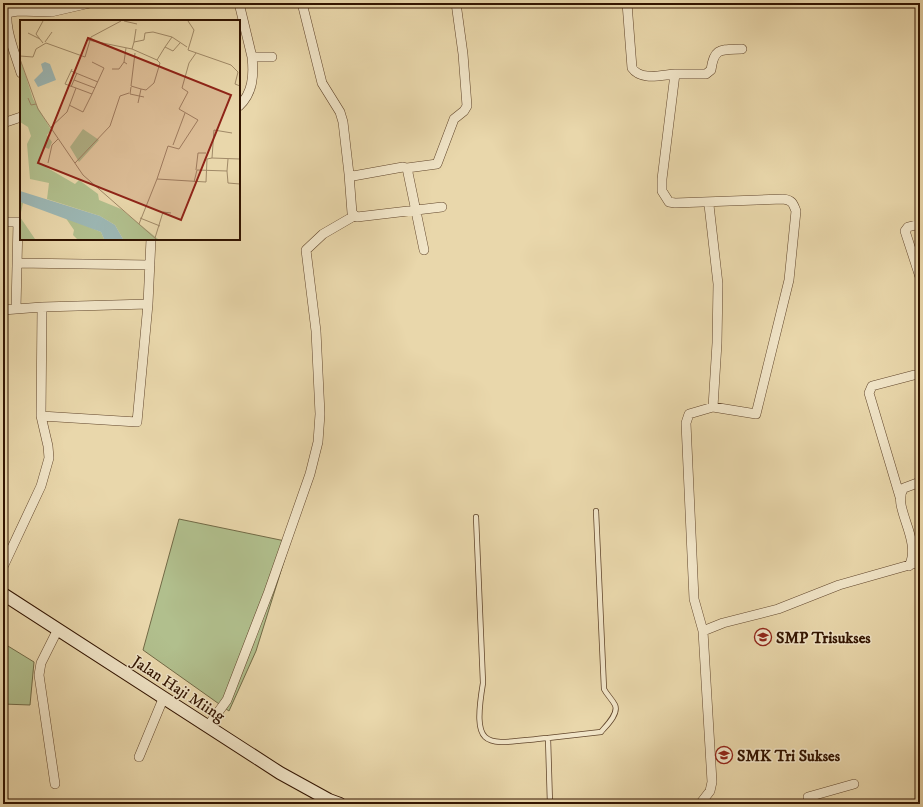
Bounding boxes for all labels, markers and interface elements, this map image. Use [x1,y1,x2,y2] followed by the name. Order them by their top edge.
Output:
[20,20,240,240] inset map
[753,627,773,647] school or university icon: SMP Trisukses
[776,628,871,648] place label: SMP Trisukses
[127,650,229,726] street label: Jalan Haji Miing
[714,745,734,765] school or university icon: SMK Tri Sukses
[737,746,841,766] place label: SMK Tri Sukses

